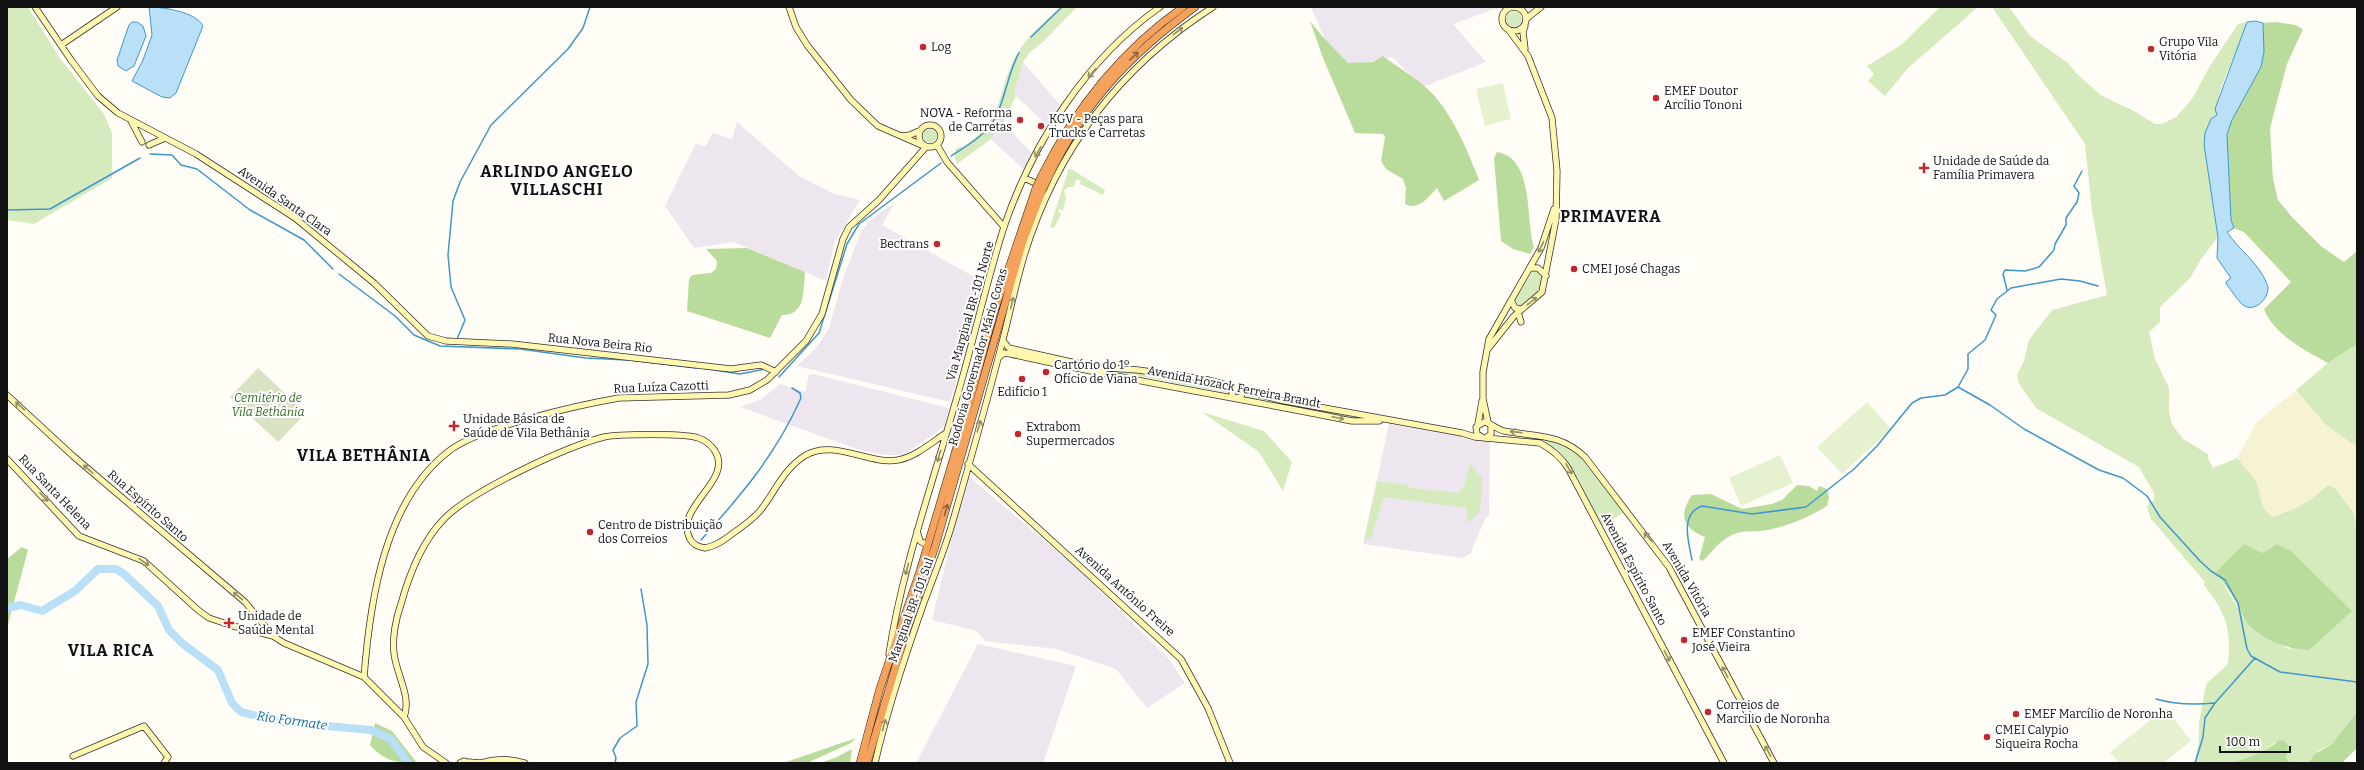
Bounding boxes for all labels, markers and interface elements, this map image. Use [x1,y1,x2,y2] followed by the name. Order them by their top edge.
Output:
[1173,26,1184,35] one-way arrow
[2159,35,2219,63] place label: Grupo Vila Vitória
[931,40,951,54] place label: Log
[918,42,928,52] marker: Log
[2146,44,2156,54] marker: Grupo Vila Vitória
[1129,52,1139,61] one-way arrow
[1087,67,1096,78] one-way arrow
[1664,84,1743,112] place label: EMEF Doutor Arcílio Tononi
[1651,93,1661,103] marker: EMEF Doutor Arcílio Tononi
[920,106,1012,134] place label: NOVA - Reforma de Carretas
[1049,112,1145,140] place label: KGV - Peças para Trucks e Carretas
[1015,115,1025,125] marker: NOVA - Reforma de Carretas
[1036,121,1046,131] marker: KGV - Peças para Trucks e Carretas
[1034,146,1042,158] one-way arrow
[1933,154,2050,182] place label: Unidade de Saúde da Família Primavera
[480,162,634,199] district label: ARLINDO ANGELO VILLASCHI
[1918,162,1930,174] marker: Unidade de Saúde da Família Primavera
[236,164,335,239] street label: Avenida Santa Clara
[1560,207,1662,226] district label: PRIMAVERA
[880,237,929,251] place label: Bectrans
[932,239,942,249] marker: Bectrans
[943,239,997,383] street label: Via Marginal BR-101 Norte
[1537,241,1544,253] one-way arrow
[1582,262,1680,276] place label: CMEI José Chagas
[1569,264,1579,274] marker: CMEI José Chagas
[946,267,1010,447] street label: Rodovia Governador Mário Covas
[1527,296,1538,305] one-way arrow
[1009,297,1017,310] one-way arrow
[547,331,653,355] street label: Rua Nova Beira Rio
[1054,358,1138,386] place label: Cartório do 1º Ofício de Viana
[1146,363,1323,411] street label: Avenida Hozack Ferreira Brandt
[1041,367,1051,377] marker: Cartório do 1º Ofício de Viana
[1017,374,1027,384] marker: Edifício 1
[613,378,709,396] street label: Rua Luíza Cazotti
[997,385,1047,399] place label: Edifício 1
[231,391,305,419] park label: Cemitério de Vila Bethânia
[15,402,25,411] one-way arrow
[463,412,590,440] place label: Unidade Básica de Saúde de Vila Bethânia
[1331,414,1344,422] one-way arrow
[448,420,460,432] marker: Unidade Básica de Saúde de Vila Bethânia
[976,420,983,433] one-way arrow
[1026,420,1115,448] place label: Extrabom Supermercados
[1510,428,1523,436] one-way arrow
[1013,429,1023,439] marker: Extrabom Supermercados
[297,445,431,465] district label: VILA BETHÂNIA
[935,449,942,462] one-way arrow
[16,452,95,533] street label: Rua Santa Helena
[1565,463,1573,475] one-way arrow
[83,464,94,473] one-way arrow
[105,467,191,545] street label: Rua Espírito Santo
[39,492,48,502] one-way arrow
[943,503,950,516] one-way arrow
[1598,510,1670,628] street label: Avenida Espírito Santo
[598,518,723,546] place label: Centro de Distribuição dos Correios
[585,527,595,537] marker: Centro de Distribuição dos Correios
[1644,532,1653,543] one-way arrow
[1660,539,1715,620] street label: Avenida Vitória
[1073,543,1177,639] street label: Avenida Antônio Freire
[886,555,937,664] street label: Marginal BR-101 Sul
[138,558,149,566] one-way arrow
[903,562,910,575] one-way arrow
[233,592,243,601] one-way arrow
[238,609,314,637] place label: Unidade de Saúde Mental
[223,617,235,629] marker: Unidade de Saúde Mental
[1691,626,1795,654] place label: EMEF Constantino José Vieira
[1679,635,1689,645] marker: EMEF Constantino José Vieira
[68,641,154,660] district label: VILA RICA
[1664,650,1672,662] one-way arrow
[1720,666,1728,678] one-way arrow
[1716,698,1830,726] place label: Correios de Marcilio de Noronha
[1703,707,1713,717] marker: Correios de Marcilio de Noronha
[2024,707,2173,721] place label: EMEF Marcílio de Noronha
[256,708,329,733] water label: Rio Formate
[2011,709,2021,719] marker: EMEF Marcílio de Noronha
[881,719,889,732] one-way arrow
[1995,723,2079,751] place label: CMEI Calypio Siqueira Rocha
[2220,728,2290,754] scale bar
[1982,732,1992,742] marker: CMEI Calypio Siqueira Rocha
[2226,735,2261,749] text: 100 m
[1764,745,1771,757] one-way arrow

